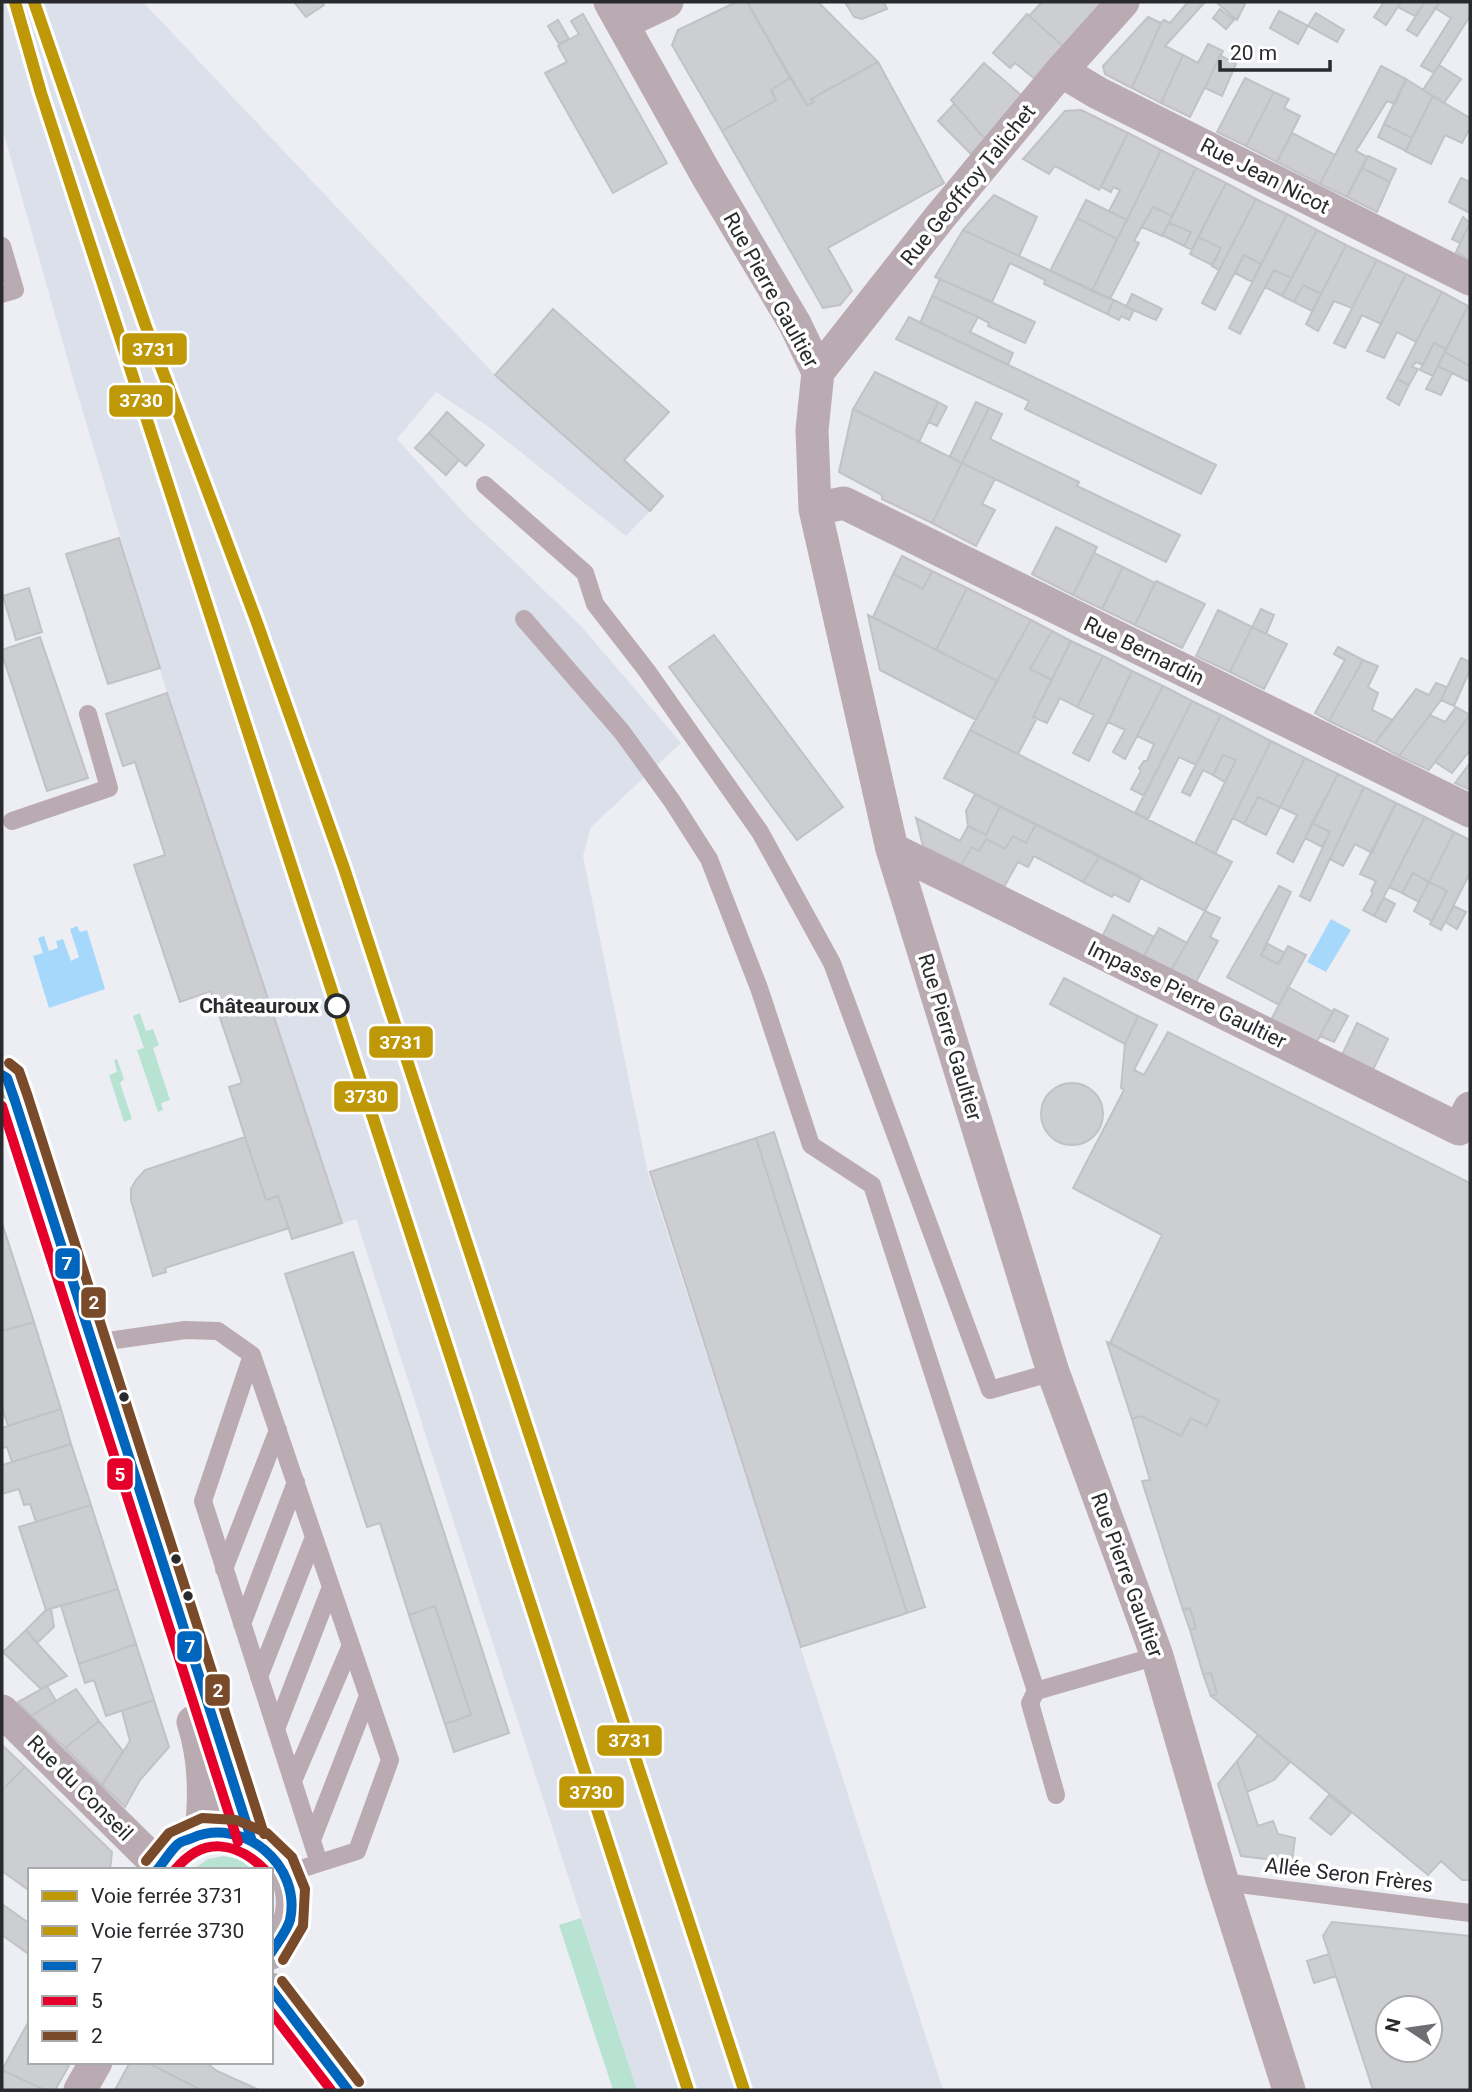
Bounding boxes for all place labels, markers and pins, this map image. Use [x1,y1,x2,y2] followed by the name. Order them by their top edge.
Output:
[199,994,319,1018] place label: Châteauroux
[325,994,349,1018] marker: Châteauroux
[117,1390,131,1404] unlabelled marker
[169,1552,183,1566] unlabelled marker
[181,1589,195,1603] unlabelled marker

